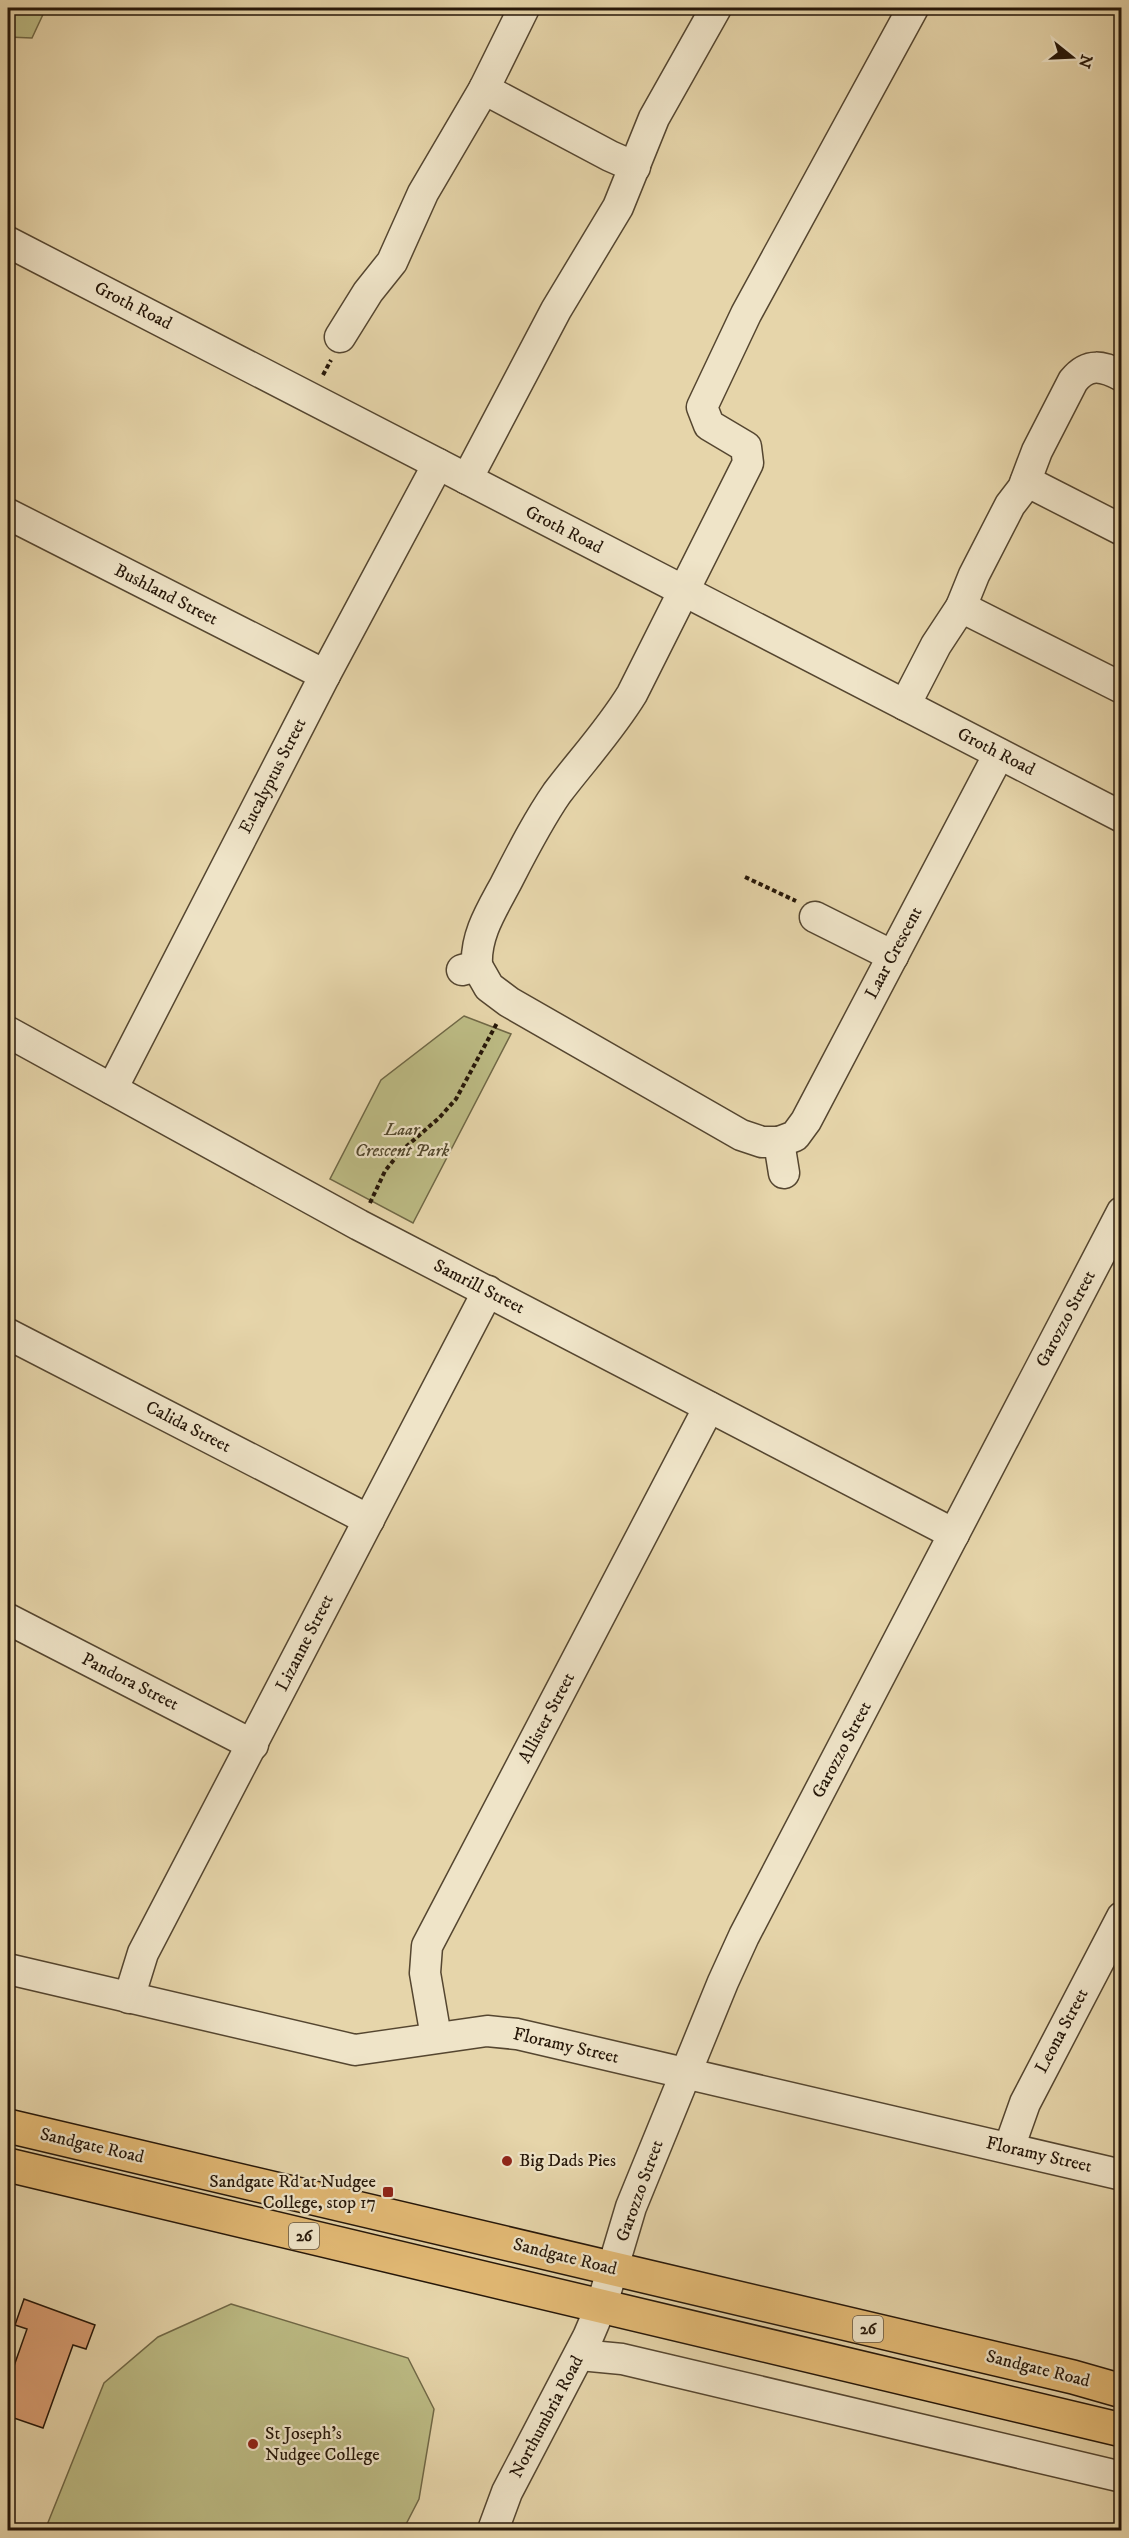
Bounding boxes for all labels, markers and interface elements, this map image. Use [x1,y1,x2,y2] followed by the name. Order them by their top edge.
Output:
[1042,27,1102,87] north arrow
[1074,52,1097,71] text: N
[90,277,176,335] street label: Groth Road
[521,501,607,559] street label: Groth Road
[111,559,222,631] street label: Bushland Street
[234,714,312,837] street label: Eucalyptus Street
[953,723,1039,781] street label: Groth Road
[861,903,928,1003] street label: Laar Crescent
[355,1119,450,1162] park label: Laar Crescent Park
[430,1255,528,1319] street label: Samrill Street
[1031,1267,1101,1371] street label: Garozzo Street
[142,1396,235,1458] street label: Calida Street
[271,1591,339,1695] street label: Lizanne Street
[78,1648,182,1716] street label: Pandora Street
[514,1669,580,1767] street label: Allister Street
[807,1698,877,1802] street label: Garozzo Street
[1031,1985,1094,2077] street label: Leona Street
[511,2023,621,2069] street label: Floramy Street
[38,2123,146,2169] street label: Sandgate Road
[984,2132,1094,2178] street label: Floramy Street
[611,2137,669,2245] street label: Garozzo Street
[519,2150,616,2172] place label: Big Dads Pies
[500,2154,514,2168] marker: Big Dads Pies
[209,2171,376,2214] place label: Sandgate Rd at Nudgee College, stop 17
[381,2185,395,2199] marker: Sandgate Rd at Nudgee College, stop 17
[289,2223,319,2249] road number: 26
[511,2233,619,2281] street label: Sandgate Road
[853,2316,883,2342] road number: 26
[984,2345,1092,2393] street label: Sandgate Road
[505,2352,589,2482] street label: Northumbria Road
[265,2423,380,2466] place label: St Joseph's Nudgee College
[246,2437,260,2451] marker: St Joseph's Nudgee College

